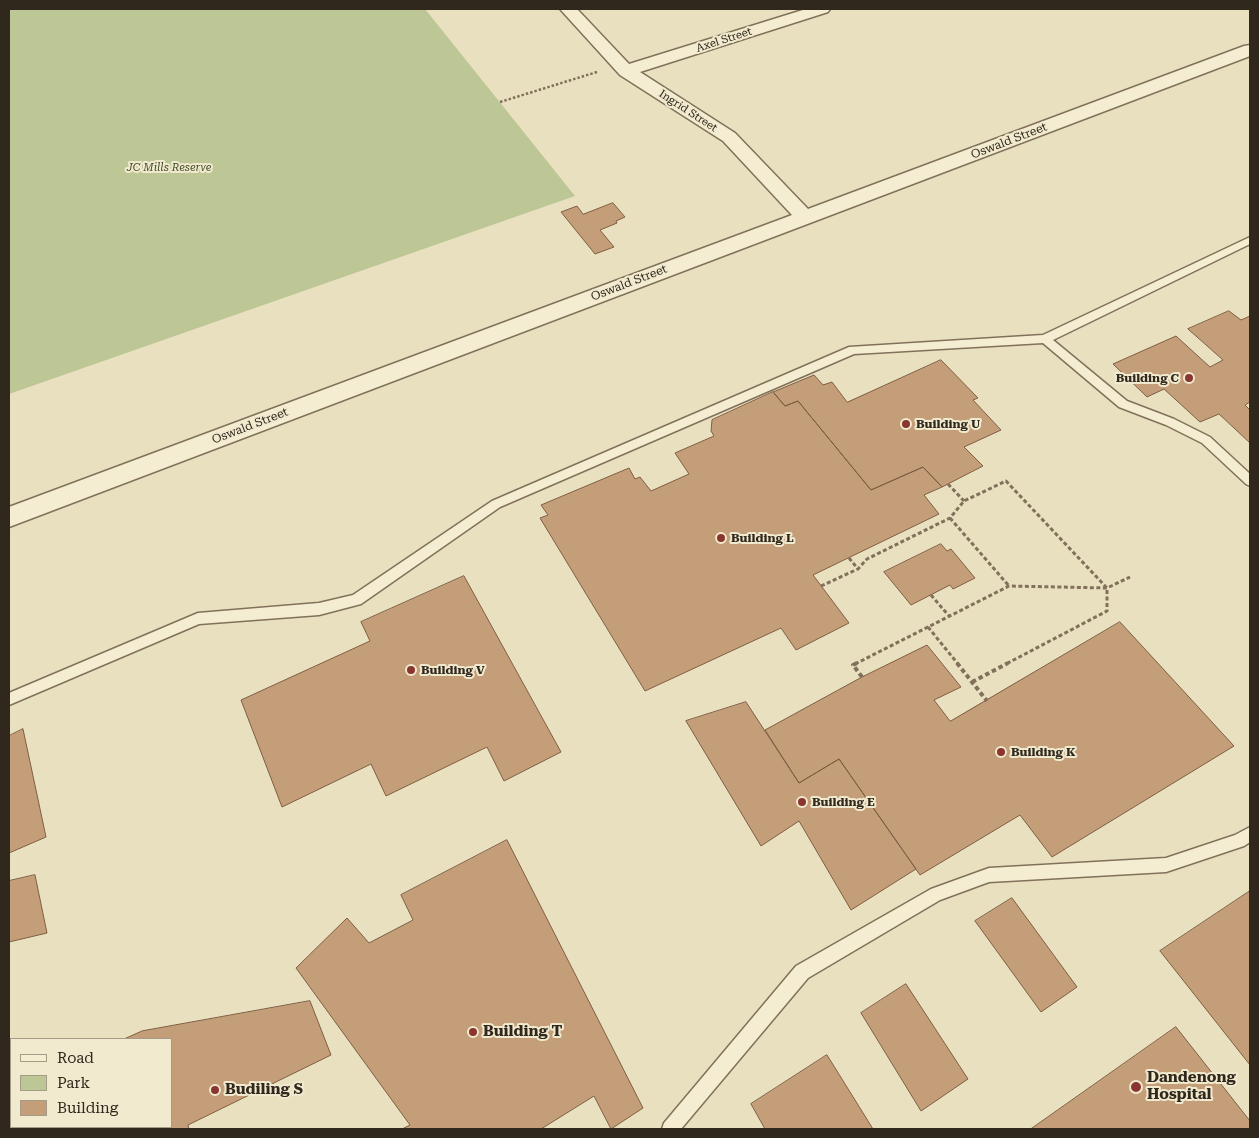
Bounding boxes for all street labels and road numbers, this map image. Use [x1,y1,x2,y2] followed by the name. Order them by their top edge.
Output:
[694,25,754,55] street label: Axel Street
[656,87,720,135] street label: Ingrid Street
[969,120,1049,162] street label: Oswald Street
[589,262,669,304] street label: Oswald Street
[210,405,290,447] street label: Oswald Street

